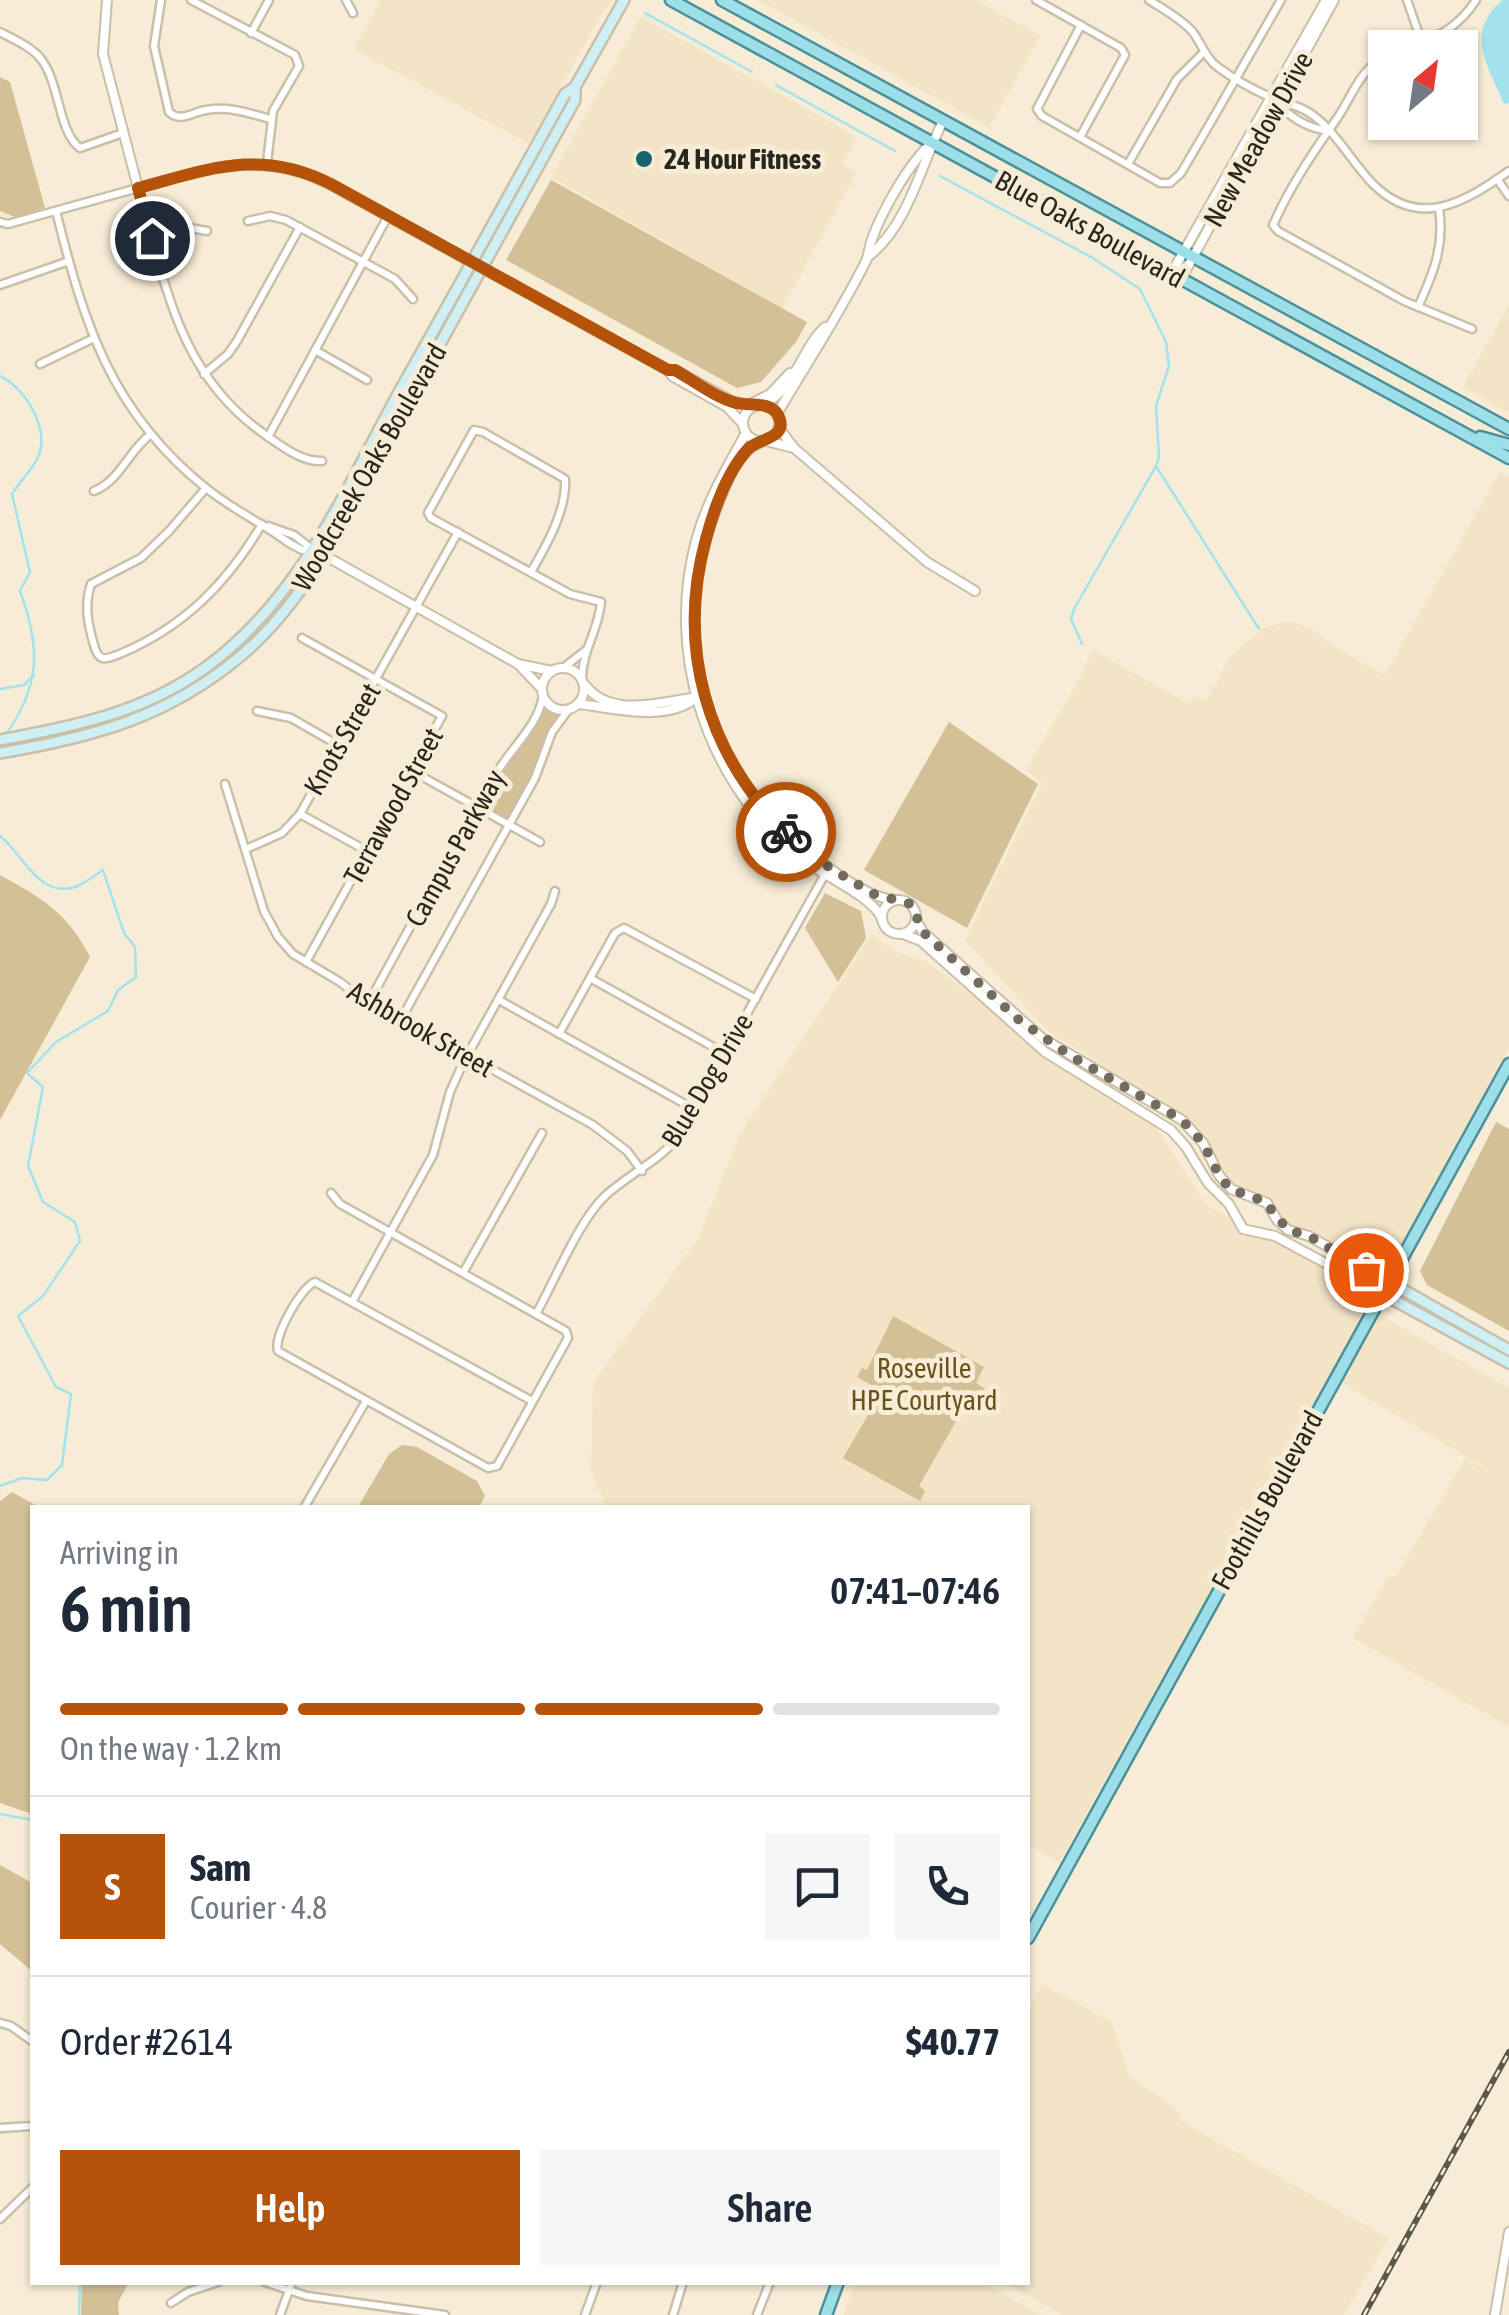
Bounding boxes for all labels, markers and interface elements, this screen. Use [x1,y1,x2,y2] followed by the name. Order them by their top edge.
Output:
[1368,30,1478,140] north arrow
[1368,30,1478,140] map controls
[1197,46,1319,232] street label: New Meadow Drive
[664,143,821,175] place label: 24 Hour Fitness
[633,148,655,170] marker: 24 Hour Fitness
[990,164,1190,294] street label: Blue Oaks Boulevard
[110,196,195,281] pin
[125,211,180,266] icon: home
[285,338,453,596] street label: Woodcreek Oaks Boulevard
[297,677,387,801] street label: Knots Street
[337,722,449,890] street label: Terrawood Street
[399,764,511,932] street label: Campus Parkway
[736,782,836,882] courier
[759,805,814,860] icon: bike
[343,974,499,1084] street label: Ashbrook Street
[655,1008,759,1152] street label: Blue Dog Drive
[1324,1228,1409,1313] pin
[1339,1243,1394,1298] icon: bag
[851,1352,997,1416] park label: Roseville HPE Courtyard
[1205,1405,1329,1595] street label: Foothills Boulevard
[60,1534,179,1571] text: Arriving in
[830,1569,1000,1612] text: 07:41–07:46
[60,1571,193,1646] text: 6 min
[60,1730,282,1767] text: On the way · 1.2 km
[765,1834,870,1939] button: chat
[895,1834,1000,1939] button: phone
[190,1846,251,1889] text: Sam
[105,1865,120,1908] text: S
[190,1889,327,1926] text: Courier · 4.8
[60,2020,233,2063] text: Order #2614
[906,2020,1000,2063] text: $40.77
[60,2150,520,2265] button: Help
[540,2150,1000,2265] button: Share

